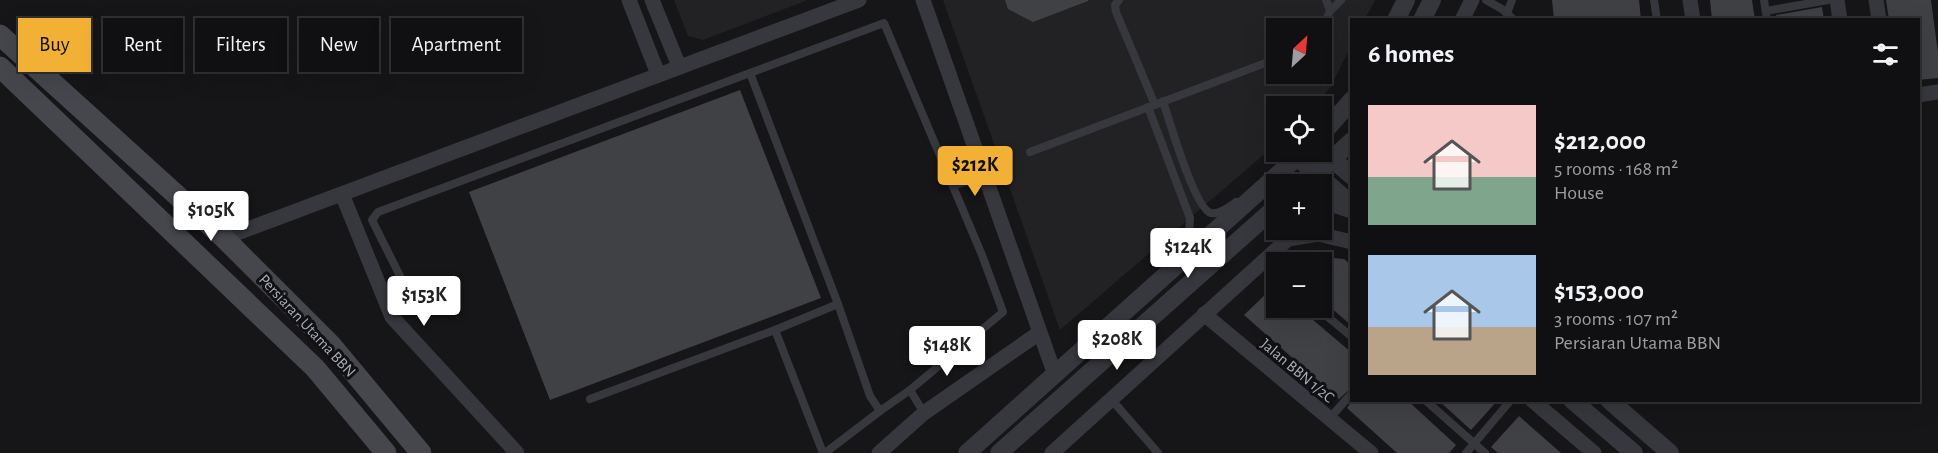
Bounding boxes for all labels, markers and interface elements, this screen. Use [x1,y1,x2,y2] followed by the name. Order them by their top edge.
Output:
[18,18,91,72] chip: Buy
[103,18,183,72] chip: Rent
[195,18,287,72] chip: Filters
[299,18,379,72] chip: New
[391,18,522,72] chip: Apartment
[1266,18,1332,84] north arrow
[1266,18,1332,318] map controls
[1869,38,1902,71] icon: filters
[1368,41,1454,67] text: 6 homes
[1266,96,1332,162] button: locate
[1554,128,1646,154] text: $212,000
[1416,129,1488,201] icon: home
[933,146,1017,197] pin: $212K
[952,155,998,175] text: $212K
[1554,159,1678,179] text: 5 rooms · 168 m²
[1266,174,1332,240] button: +
[1554,183,1604,203] text: House
[169,191,253,242] pin: $105K
[188,200,234,220] text: $105K
[1146,228,1230,279] pin: $124K
[1164,237,1212,257] text: $124K
[1266,252,1332,318] button: −
[256,271,359,380] street label: Persiaran Utama BBN
[382,276,466,327] pin: $153K
[1554,278,1644,304] text: $153,000
[1416,279,1488,351] icon: home
[401,285,447,305] text: $153K
[1554,309,1678,329] text: 3 rooms · 107 m²
[1075,320,1159,371] pin: $208K
[905,326,989,377] pin: $148K
[1092,329,1142,349] text: $208K
[1554,333,1721,353] text: Persiaran Utama BBN
[923,335,971,355] text: $148K
[1258,336,1337,406] street label: Jalan BBN 1/2C

